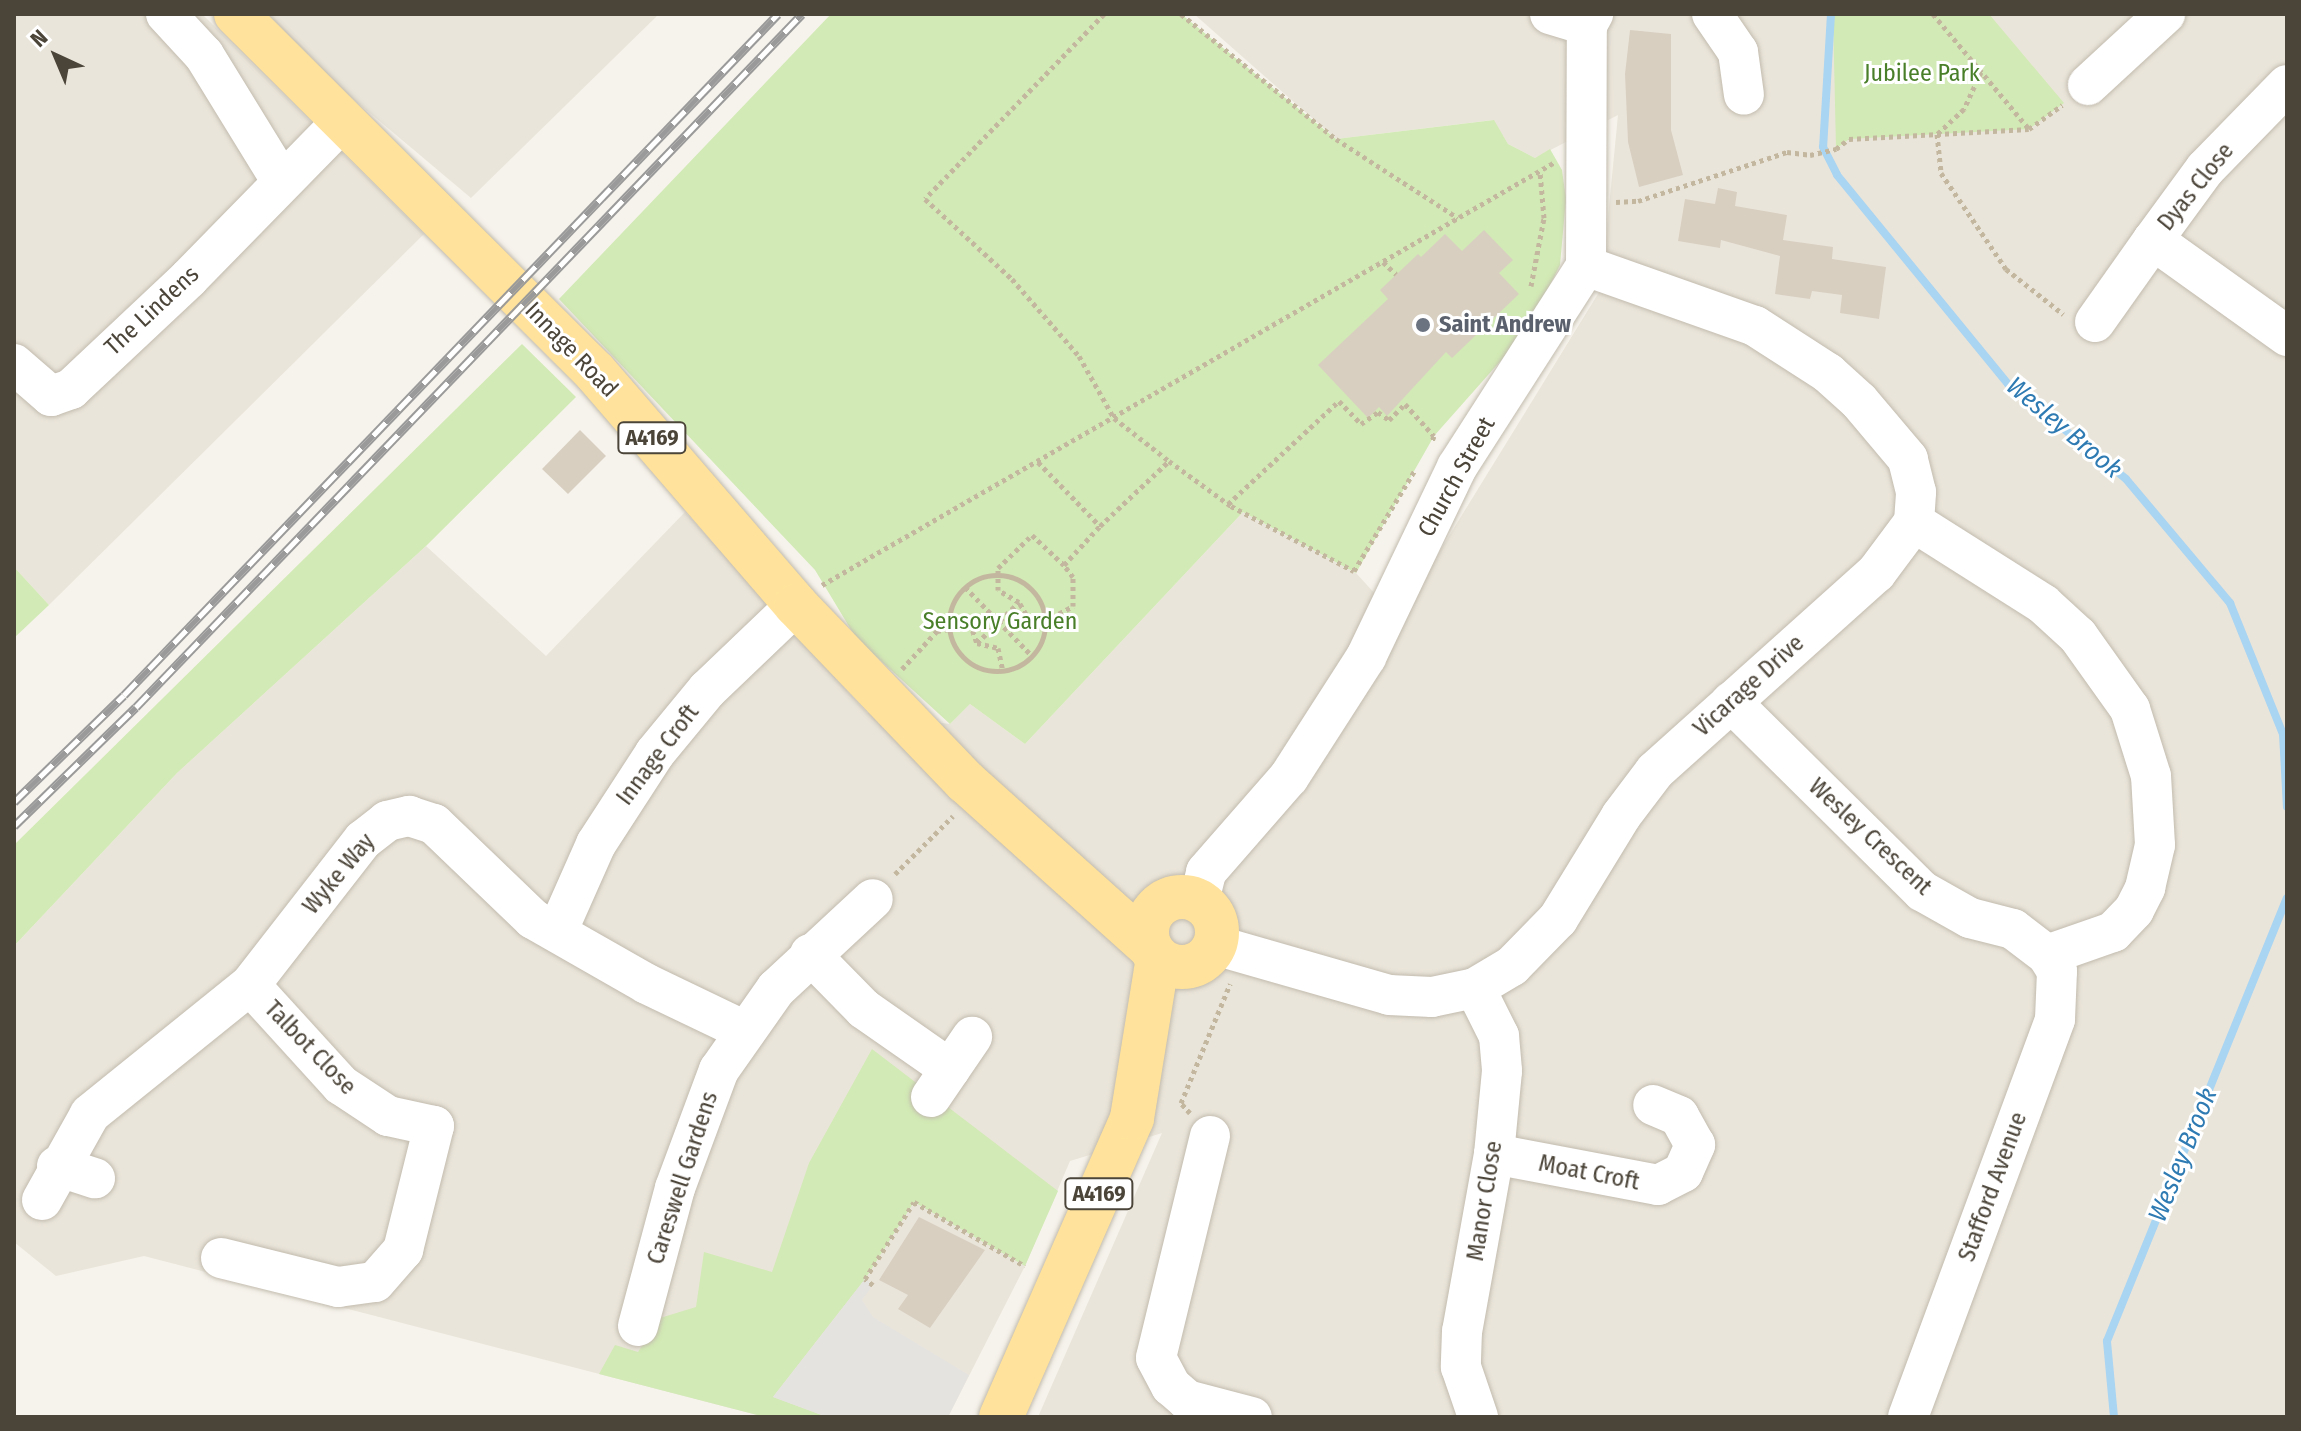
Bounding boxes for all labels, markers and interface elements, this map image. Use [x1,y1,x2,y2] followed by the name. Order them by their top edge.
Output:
[16,16,96,96] north arrow
[25,24,53,53] text: N
[1864,60,1980,88] park label: Jubilee Park
[2152,137,2240,237] street label: Dyas Close
[99,260,205,362] street label: The Lindens
[519,296,623,404] street label: Innage Road
[1439,311,1571,339] place label: Saint Andrew
[1414,316,1432,334] marker: Saint Andrew
[2000,371,2128,485] water label: Wesley Brook
[1412,412,1502,542] street label: Church Street
[616,420,688,456] road number: A4169
[923,608,1077,636] park label: Sensory Garden
[1688,629,1810,743] street label: Vicarage Drive
[611,699,705,811] street label: Innage Croft
[1802,773,1938,901] street label: Wesley Crescent
[297,828,381,920] street label: Wyke Way
[258,995,362,1101] street label: Talbot Close
[2142,1084,2224,1226] water label: Wesley Brook
[641,1088,725,1268] street label: Careswell Gardens
[1953,1108,2033,1266] street label: Stafford Avenue
[1461,1139,1509,1263] street label: Manor Close
[1536,1149,1642,1197] street label: Moat Croft
[1063,1176,1135,1212] road number: A4169

